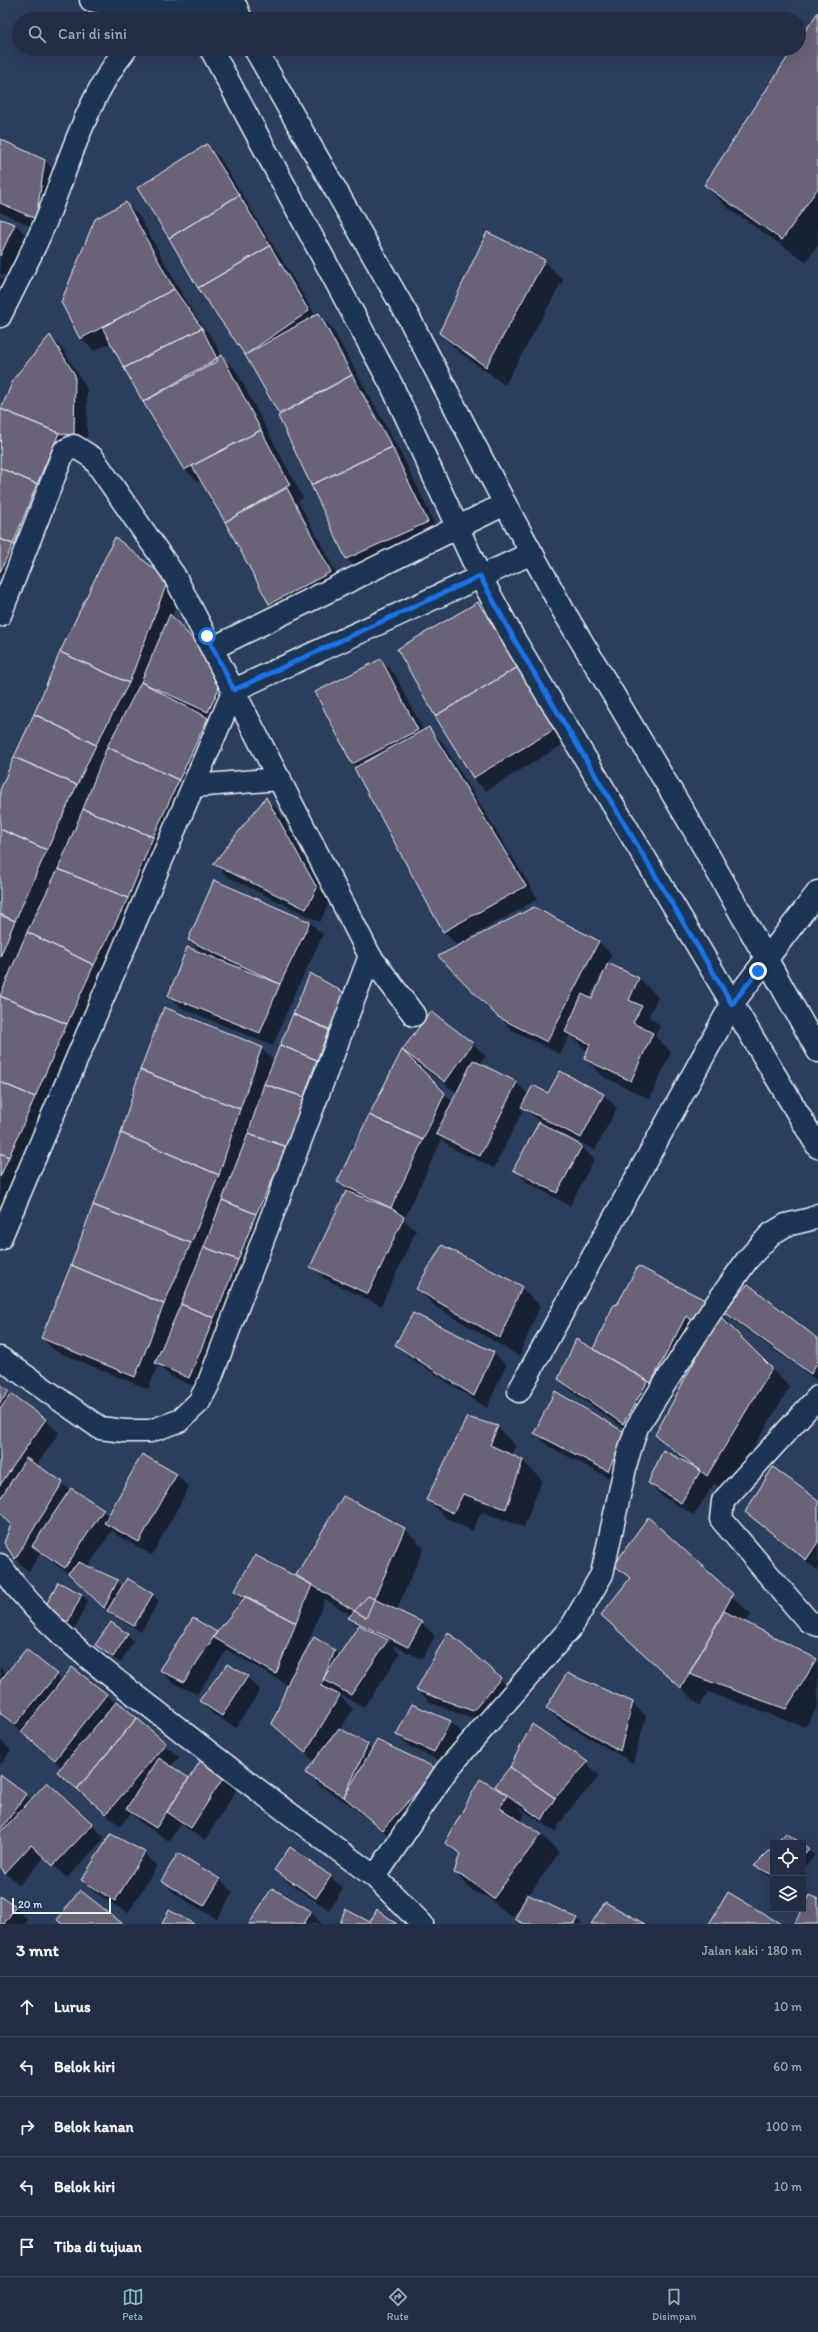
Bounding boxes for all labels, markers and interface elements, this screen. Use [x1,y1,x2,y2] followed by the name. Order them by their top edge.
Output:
[12,12,806,56] search box
[26,23,48,45] icon: search
[58,25,127,43] text: Cari di sini
[198,627,216,645] route start
[749,962,767,980] route end
[770,1840,806,1912] map controls
[770,1840,806,1876] button: locate
[770,1876,806,1912] button: layers
[12,1896,111,1915] scale bar
[18,1898,42,1911] text: 20 m
[16,1940,59,1960] text: 3 mnt
[702,1943,802,1958] text: Jalan kaki · 180 m
[16,1996,38,2018] icon: ahead
[54,1998,91,2016] text: Lurus
[774,1999,802,2014] text: 10 m
[16,2056,38,2078] icon: left
[54,2058,115,2076] text: Belok kiri
[773,2059,802,2074] text: 60 m
[16,2116,38,2138] icon: right
[54,2118,134,2136] text: Belok kanan
[766,2119,802,2134] text: 100 m
[16,2176,38,2198] icon: left
[54,2178,115,2196] text: Belok kiri
[774,2179,802,2194] text: 10 m
[16,2236,38,2258] icon: arrive
[54,2238,142,2256] text: Tiba di tujuan
[122,2286,144,2323] tab: Peta
[387,2286,409,2323] tab: Rute
[652,2286,696,2323] tab: Disimpan

